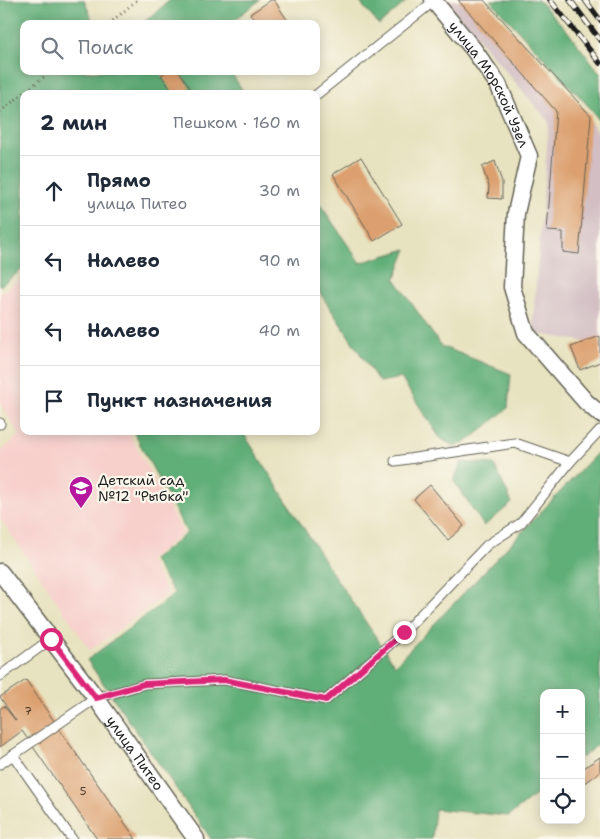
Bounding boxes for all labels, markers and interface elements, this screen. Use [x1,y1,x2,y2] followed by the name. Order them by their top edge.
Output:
[445,17,533,150] street label: улица Морской Узел
[20,20,320,75] search box
[38,34,66,62] icon: search
[78,35,133,60] text: Поиск
[40,109,107,137] text: 2 мин
[173,112,300,133] text: Пешком · 160 m
[87,168,151,193] text: Прямо
[40,177,68,205] icon: ahead
[259,180,300,201] text: 30 m
[87,193,187,214] text: улица Питео
[40,247,68,275] icon: left
[87,248,160,273] text: Налево
[259,250,300,271] text: 90 m
[40,317,68,345] icon: left
[87,318,160,343] text: Налево
[258,320,300,341] text: 40 m
[40,387,68,415] icon: arrive
[87,388,272,413] text: Пункт назначения
[98,471,188,505] place label: Детский сад №12 "Рыбка"
[68,475,94,509] school or university icon: Детский сад №12 "Рыбка"
[393,621,416,644] route end
[40,628,63,651] route start
[540,689,585,824] map controls
[540,689,585,734] button: +
[24,704,32,719] house number: 7
[102,712,168,794] street label: улица Питео
[540,734,585,779] button: −
[540,779,585,824] button: locate
[80,784,87,799] house number: 5

